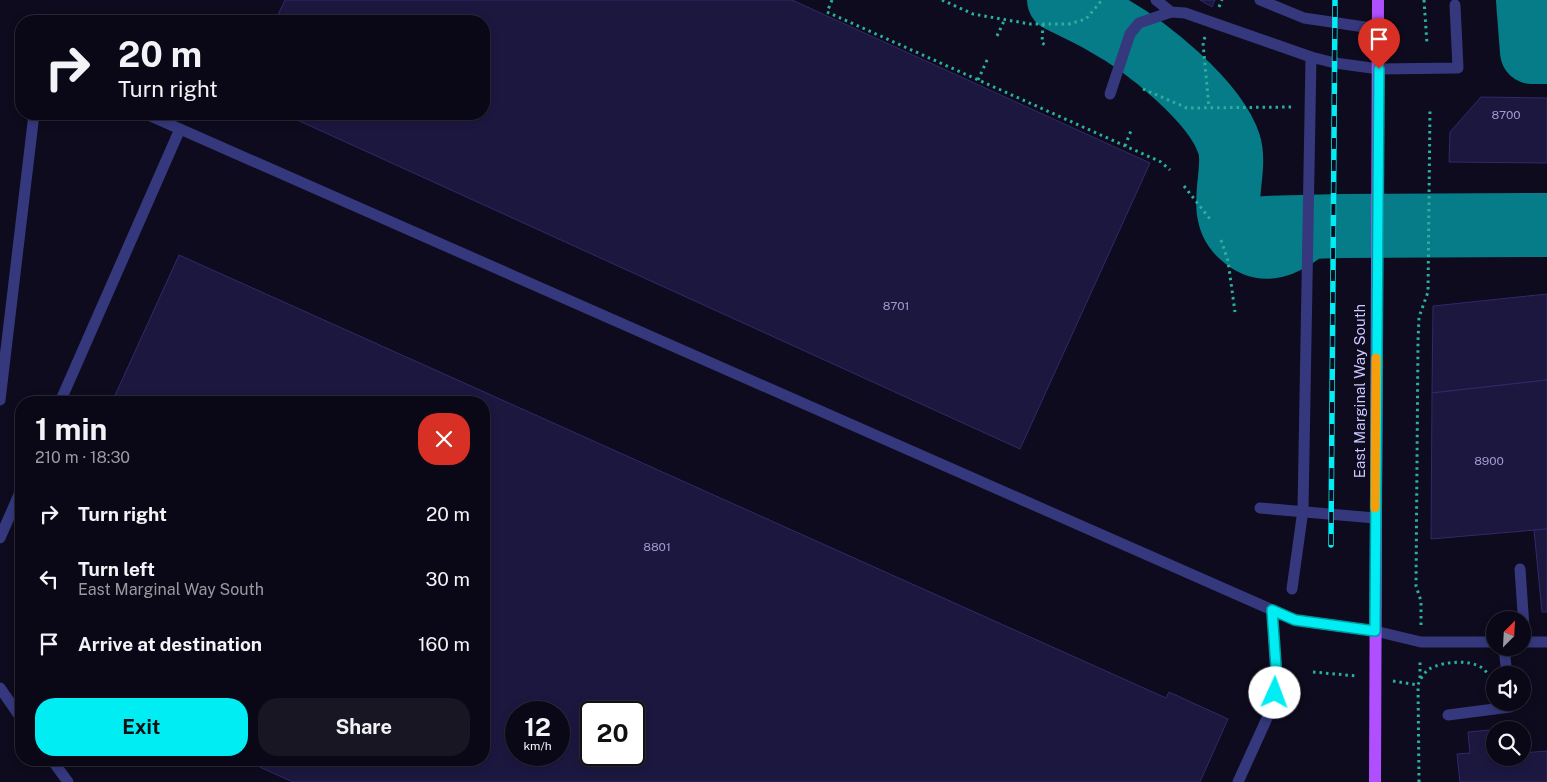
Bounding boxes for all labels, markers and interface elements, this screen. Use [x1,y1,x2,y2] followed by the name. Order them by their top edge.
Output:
[1358,18,1400,69] pin
[1365,25,1393,53] icon: arrive
[118,34,202,75] text: 20 m
[35,35,100,100] icon: right
[118,76,218,102] text: Turn right
[1491,108,1521,122] house number: 8700
[883,299,909,313] house number: 8701
[1351,304,1368,478] street label: East Marginal Way South
[35,411,107,447] text: 1 min
[418,413,470,465] button: close
[35,448,130,467] text: 210 m · 18:30
[1474,454,1504,468] house number: 8900
[35,500,63,528] icon: right
[78,503,167,525] text: Turn right
[426,503,470,525] text: 20 m
[643,540,671,554] house number: 8801
[78,558,155,580] text: Turn left
[35,565,63,593] icon: left
[425,568,470,590] text: 30 m
[78,580,264,599] text: East Marginal Way South
[1486,611,1531,656] north arrow
[1486,611,1531,766] map controls
[35,630,63,658] icon: arrive
[78,633,262,655] text: Arrive at destination
[418,633,470,655] text: 160 m
[1248,666,1300,718] position arrow
[1486,666,1531,711] button: sound
[35,698,248,756] button: Exit
[258,698,470,756] button: Share
[580,701,645,766] speed limit sign: 20
[524,712,551,742] text: 12
[1486,721,1531,766] button: search
[523,739,552,753] text: km/h

